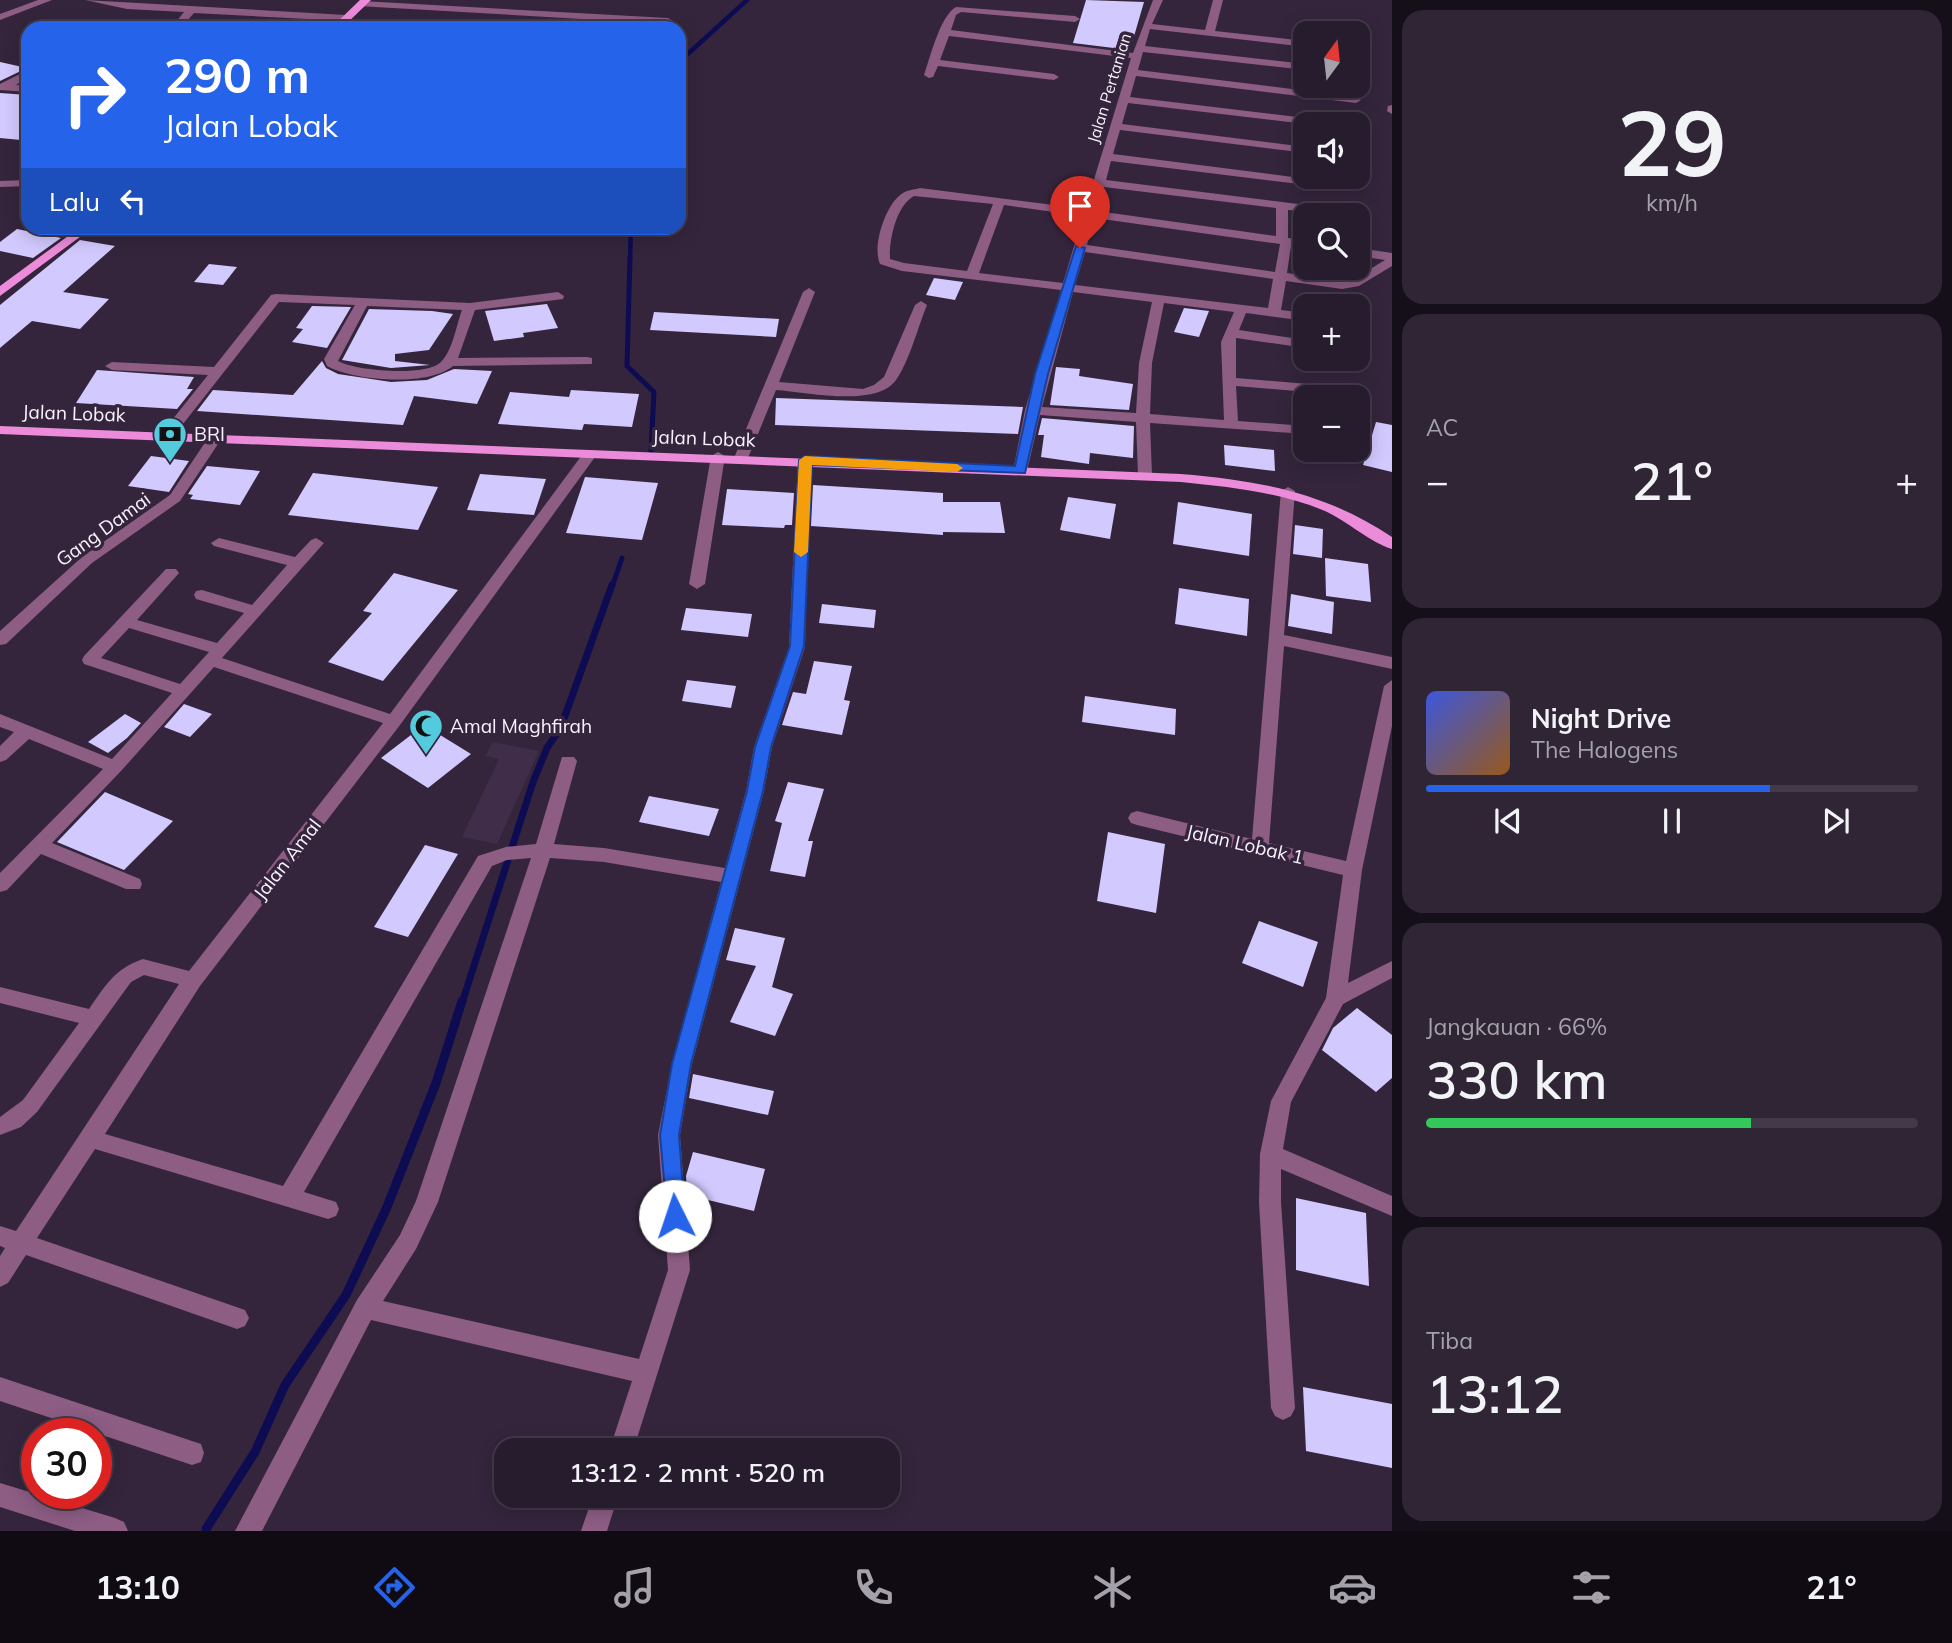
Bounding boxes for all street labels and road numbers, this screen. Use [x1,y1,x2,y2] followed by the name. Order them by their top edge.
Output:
[1083,30,1135,146] street label: Jalan Pertanian
[22,399,126,427] street label: Jalan Lobak
[652,424,756,452] street label: Jalan Lobak
[51,487,155,571] street label: Gang Damai
[248,814,326,904] street label: Jalan Amal
[1184,819,1306,869] street label: Jalan Lobak 1

